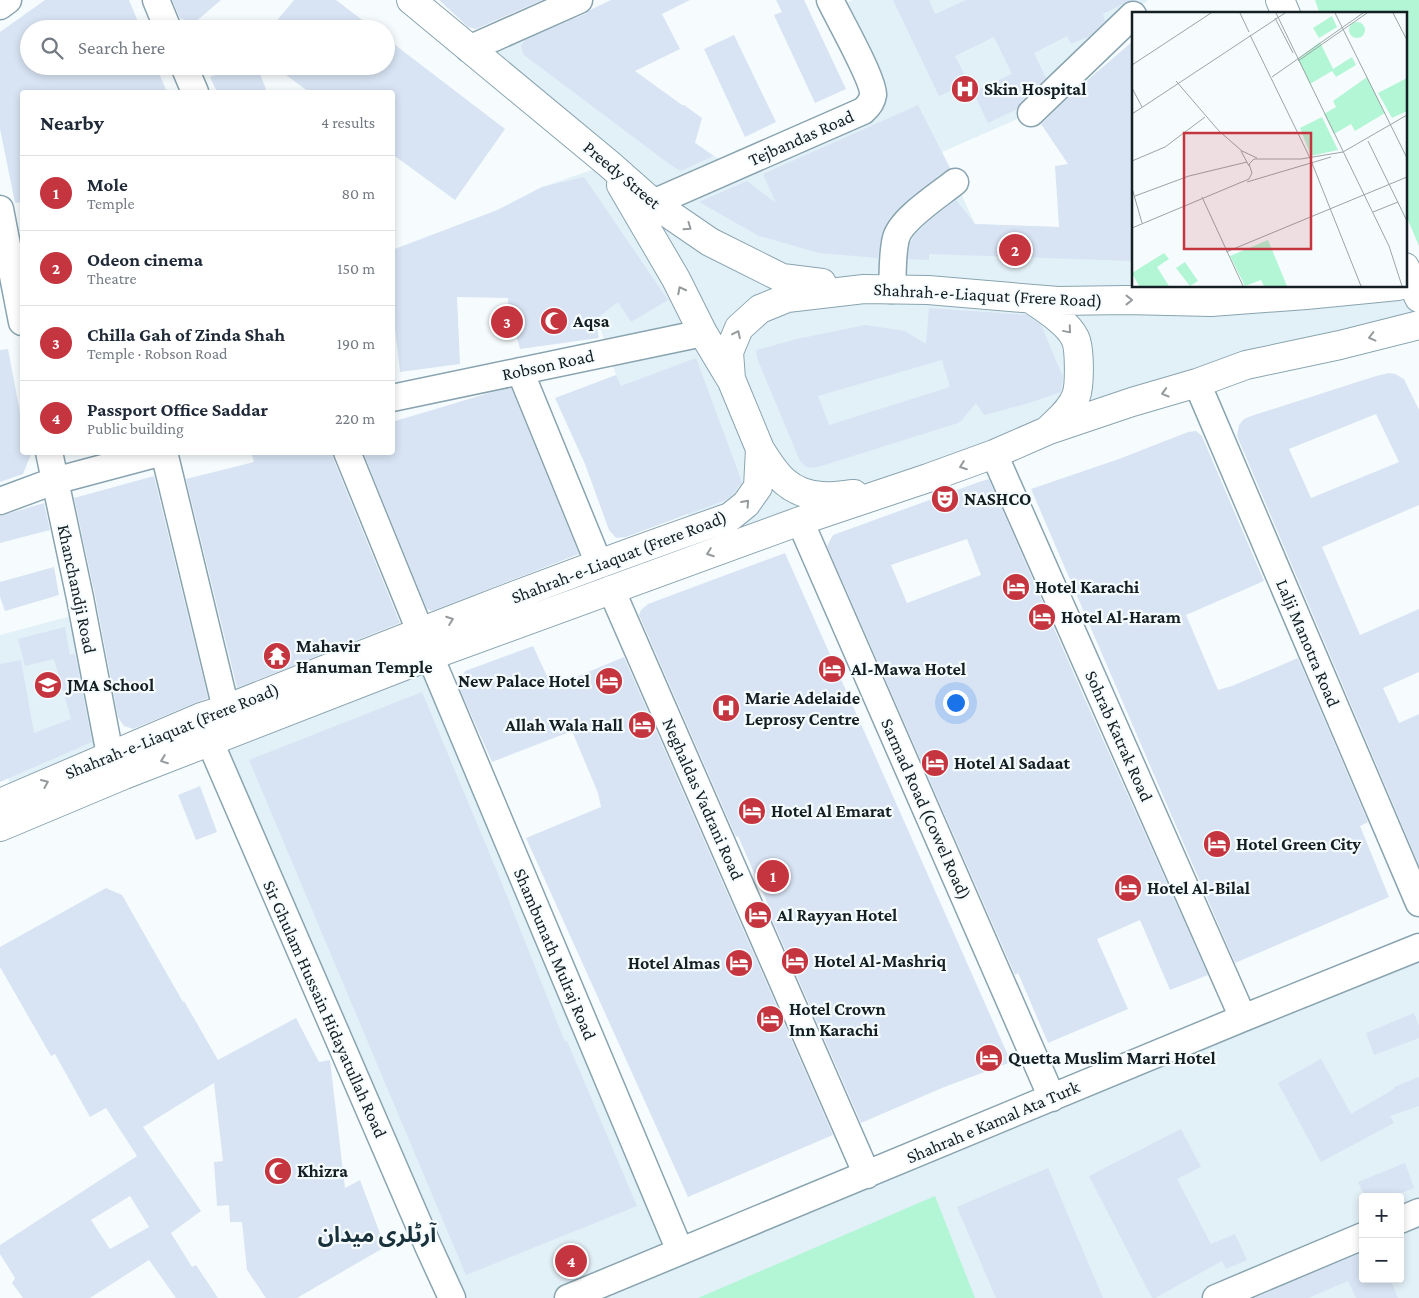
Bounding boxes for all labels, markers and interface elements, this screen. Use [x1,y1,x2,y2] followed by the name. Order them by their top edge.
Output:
[1132,12,1406,288] inset map
[20,20,395,75] search box
[38,34,66,62] icon: search
[78,37,165,58] text: Search here
[950,74,980,104] hospital icon: Skin Hospital
[984,79,1086,99] place label: Skin Hospital
[745,106,858,171] street label: Tejbandas Road
[40,111,104,135] text: Nearby
[321,114,375,131] text: 4 results
[579,137,665,214] street label: Preedy Street
[87,174,128,195] text: Mole
[53,185,59,202] text: 1
[341,185,375,202] text: 80 m
[87,195,135,212] text: Temple
[682,221,692,230] one-way arrow
[999,231,1031,269] pin: 2
[87,249,203,270] text: Odeon cinema
[52,260,60,277] text: 2
[337,260,375,277] text: 150 m
[87,270,136,287] text: Theatre
[873,279,1103,312] street label: Shahrah-e-Liaquat (Frere Road)
[677,286,687,295] one-way arrow
[1126,295,1133,305] one-way arrow
[491,303,523,341] pin: 3
[539,306,569,336] mosque icon: Aqsa
[572,311,610,331] place label: Aqsa
[87,324,285,345] text: Chilla Gah of Zinda Shah
[1063,324,1071,333] one-way arrow
[731,331,741,340] one-way arrow
[1367,331,1376,342] one-way arrow
[52,335,60,352] text: 3
[337,335,375,352] text: 190 m
[87,345,228,362] text: Temple · Robson Road
[500,345,596,384] street label: Robson Road
[1161,387,1169,397] one-way arrow
[87,399,268,420] text: Passport Office Saddar
[52,410,60,427] text: 4
[335,410,375,427] text: 220 m
[87,420,184,437] text: Public building
[959,460,967,470] one-way arrow
[930,484,960,514] theatre icon: NASHCO
[964,489,1031,509] place label: NASHCO
[740,499,749,508] one-way arrow
[508,507,730,608] street label: Shahrah-e-Liaquat (Frere Road)
[53,523,101,656] street label: Khanchandji Road
[706,547,715,557] one-way arrow
[1001,572,1031,602] hotel icon: Hotel Karachi
[1271,576,1344,711] street label: Lalji Manotra Road
[1035,577,1140,597] place label: Hotel Karachi
[1027,602,1057,632] hotel icon: Hotel Al-Haram
[1061,607,1182,627] place label: Hotel Al-Haram
[445,616,454,626] one-way arrow
[296,636,433,677] place label: Mahavir Hanuman Temple
[262,641,292,671] temple icon: Mahavir Hanuman Temple
[817,654,847,684] hotel icon: Al-Mawa Hotel
[850,659,966,679] place label: Al-Mawa Hotel
[594,666,624,696] hotel icon: New Palace Hotel
[1081,667,1157,805] street label: Sohrab Katrak Road
[33,670,63,700] school or university icon: JMA School
[458,671,590,691] place label: New Palace Hotel
[65,675,154,695] place label: JMA School
[62,679,282,784] street label: Shahrah-e-Liaquat (Frere Road)
[745,688,860,729] place label: Marie Adelaide Leprosy Centre
[943,690,969,716] your location
[711,693,741,723] hospital icon: Marie Adelaide Leprosy Centre
[627,710,657,740] hotel icon: Allah Wala Hall
[504,715,623,735] place label: Allah Wala Hall
[658,715,748,884] street label: Neghaldas Vadrani Road
[876,715,975,903] street label: Sarmad Road (Cowel Road)
[920,748,950,778] hotel icon: Hotel Al Sadaat
[954,753,1071,773] place label: Hotel Al Sadaat
[161,754,169,764] one-way arrow
[40,779,49,790] one-way arrow
[737,796,767,826] hotel icon: Hotel Al Emarat
[771,801,892,821] place label: Hotel Al Emarat
[1202,829,1232,859] hotel icon: Hotel Green City
[1236,834,1361,854] place label: Hotel Green City
[757,857,789,895] pin: 1
[509,865,600,1044] street label: Shambunath Mulraj Road
[1113,873,1143,903] hotel icon: Hotel Al-Bilal
[259,877,391,1141] street label: Sir Ghulam Hussain Hidayatullah Road
[1147,878,1250,898] place label: Hotel Al-Bilal
[743,900,773,930] hotel icon: Al Rayyan Hotel
[776,905,897,925] place label: Al Rayyan Hotel
[780,946,810,976] hotel icon: Hotel Al-Mashriq
[724,948,754,978] hotel icon: Hotel Almas
[814,951,946,971] place label: Hotel Al-Mashriq
[628,953,720,973] place label: Hotel Almas
[789,999,886,1040] place label: Hotel Crown Inn Karachi
[755,1004,785,1034] hotel icon: Hotel Crown Inn Karachi
[974,1043,1004,1073] hotel icon: Quetta Muslim Marri Hotel
[1008,1048,1216,1068] place label: Quetta Muslim Marri Hotel
[904,1076,1083,1168] street label: Shahrah e Kamal Ata Turk
[263,1156,293,1186] mosque icon: Khizra
[297,1161,348,1181] place label: Khizra
[1359,1193,1404,1283] map controls
[1359,1193,1404,1238] button: +
[318,1222,437,1248] district label: آرٹلری میدان
[1359,1238,1404,1283] button: −
[555,1242,587,1280] pin: 4

